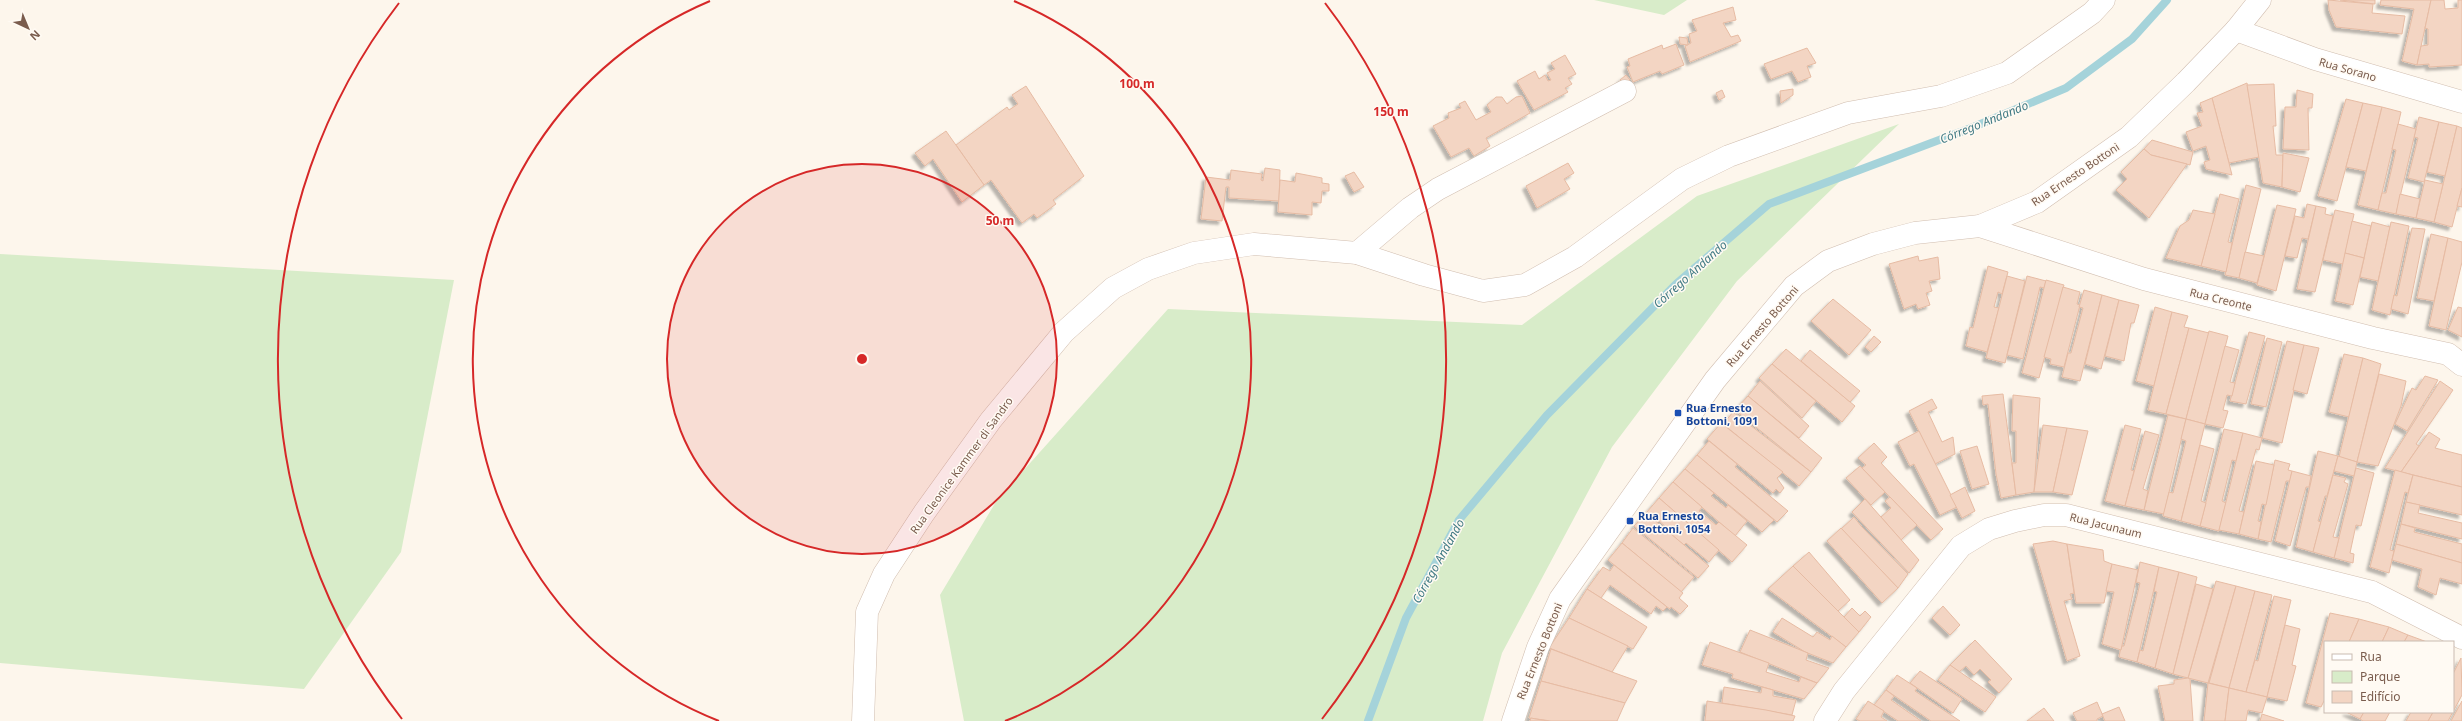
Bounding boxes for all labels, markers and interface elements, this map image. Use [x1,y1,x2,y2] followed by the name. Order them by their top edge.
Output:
[8,8,48,48] north arrow
[27,27,44,44] text: N
[2317,54,2379,84] street label: Rua Sorano
[1119,75,1155,92] text: 100 m
[1937,96,2031,147] water label: Córrego Andando
[1373,103,1409,120] text: 150 m
[2028,139,2122,209] street label: Rua Ernesto Bottoni
[986,212,1014,229] text: 50 m
[1649,236,1731,312] water label: Córrego Andando
[1723,282,1801,370] street label: Rua Ernesto Bottoni
[2188,284,2254,314] street label: Rua Creonte
[855,352,869,366] centre of rings
[906,393,1016,536] street label: Rua Cleonice Kammer di Sandro
[1686,400,1758,428] place label: Rua Ernesto Bottoni, 1091
[1673,408,1683,418] marker: Rua Ernesto Bottoni, 1091
[1638,508,1711,536] place label: Rua Ernesto Bottoni, 1054
[2068,509,2144,541] street label: Rua Jacunaum
[1408,516,1468,606] water label: Córrego Andando
[1625,516,1635,526] marker: Rua Ernesto Bottoni, 1054
[1513,600,1565,702] street label: Rua Ernesto Bottoni
[2324,641,2454,713] legend
[2360,648,2382,665] text: Rua
[2360,668,2401,685] text: Parque
[2360,688,2401,705] text: Edifício

